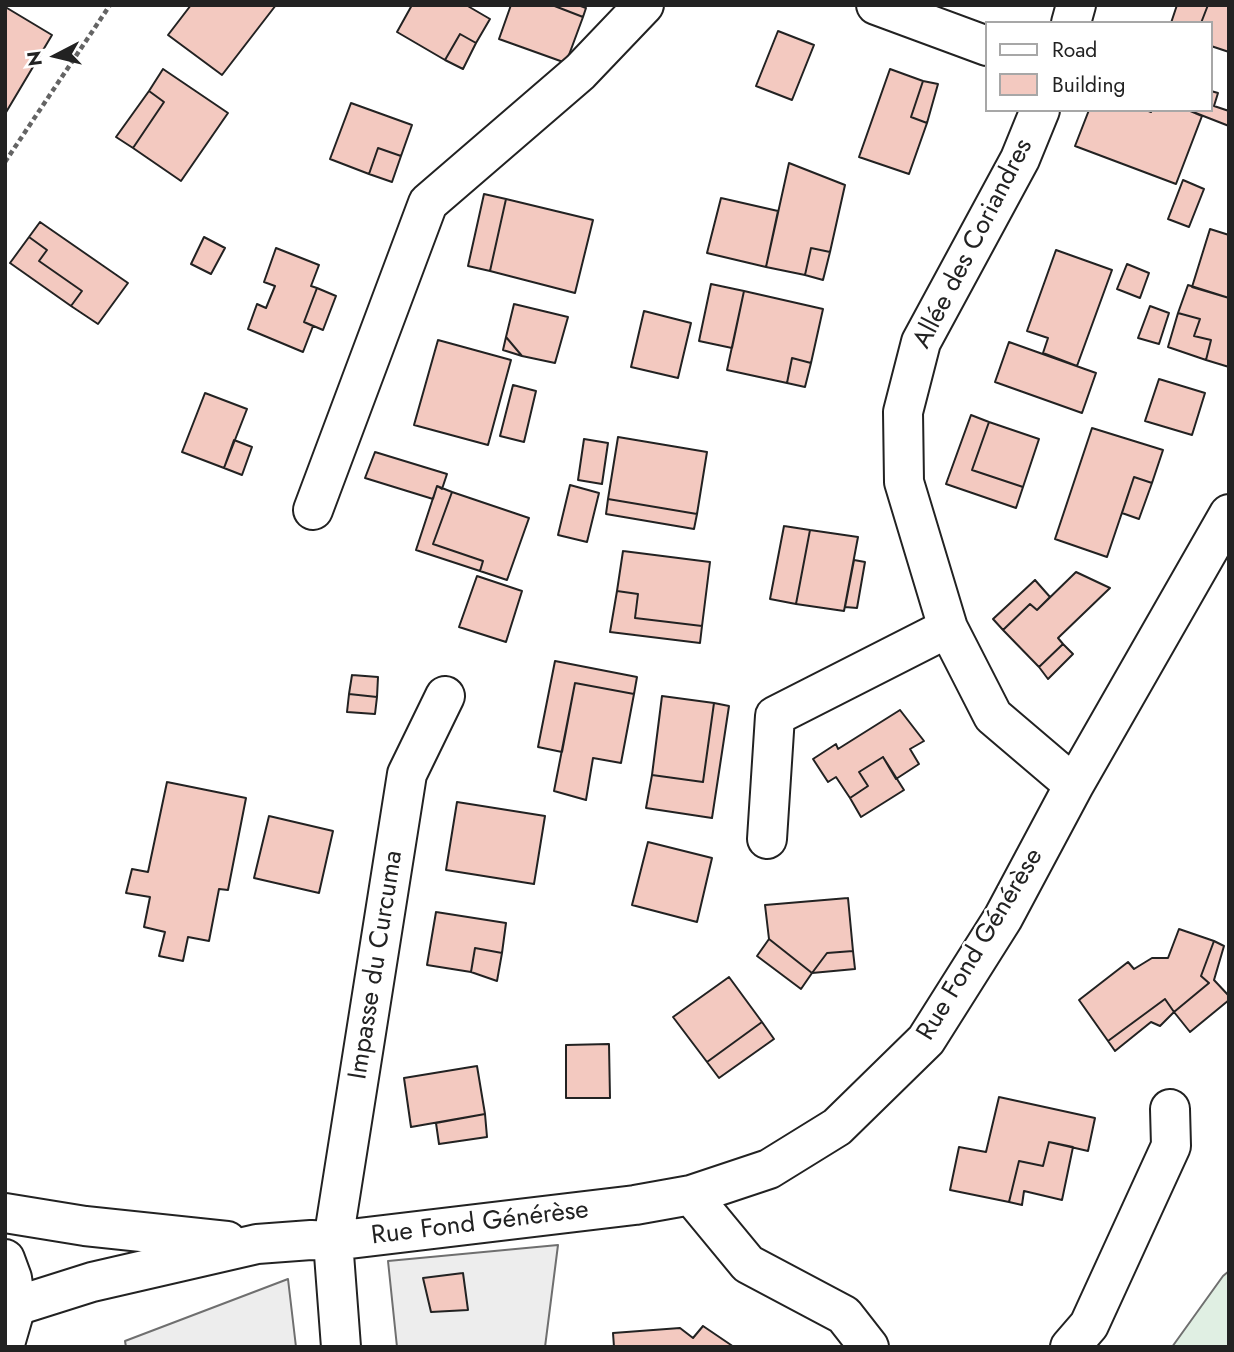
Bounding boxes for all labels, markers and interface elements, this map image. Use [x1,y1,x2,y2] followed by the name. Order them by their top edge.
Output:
[21,21,91,91] north arrow
[986,21,1213,112] legend
[1052,35,1097,65] text: Road
[20,49,49,68] text: N
[1052,70,1125,100] text: Building
[908,134,1040,354] street label: Allée des Coriandres
[911,843,1051,1047] street label: Rue Fond Générèse
[344,848,410,1082] street label: Impasse du Curcuma
[370,1195,590,1253] street label: Rue Fond Générèse

